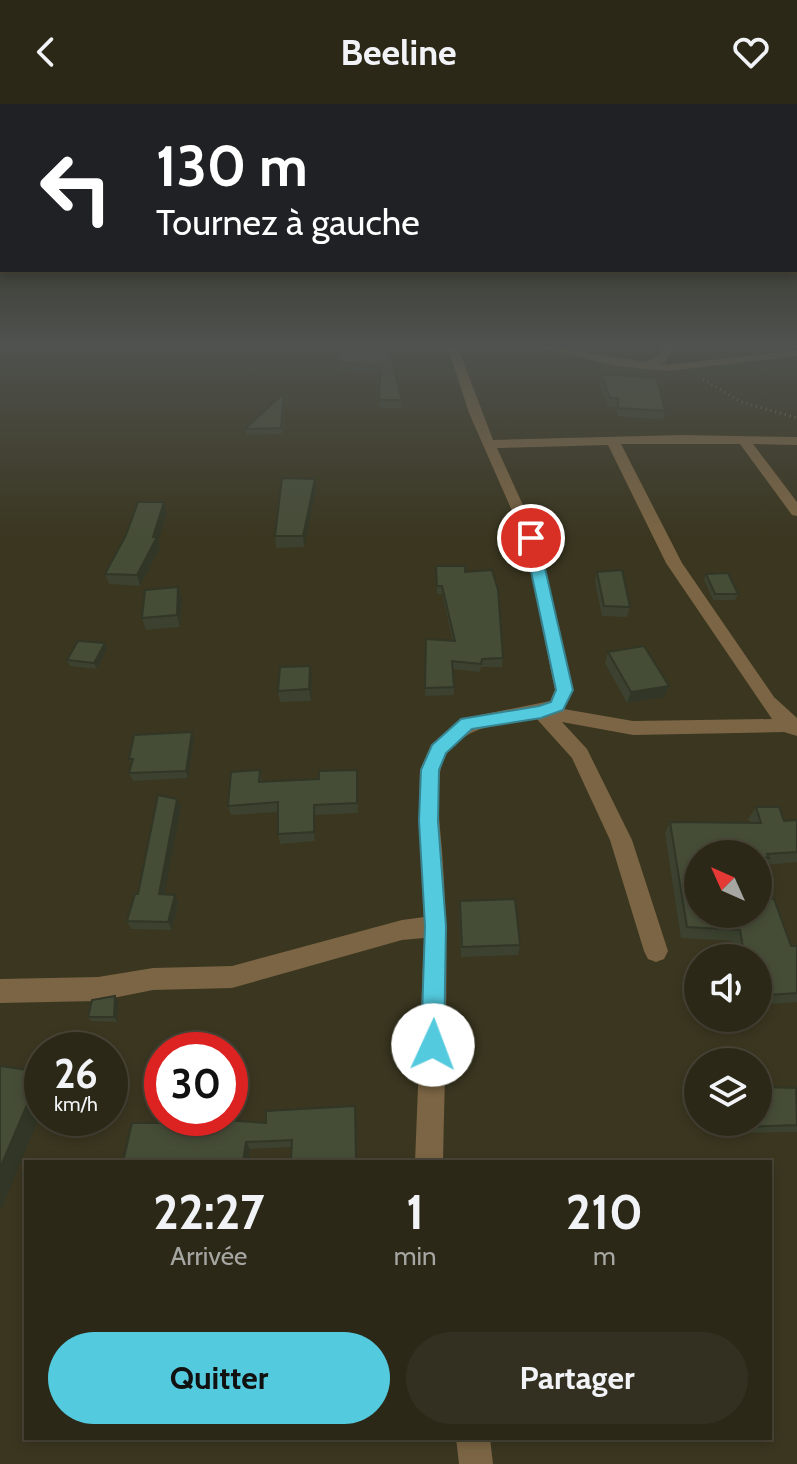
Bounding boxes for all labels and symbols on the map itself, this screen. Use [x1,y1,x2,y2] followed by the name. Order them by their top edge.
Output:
[497,504,565,572] pin
[684,840,772,928] north arrow
[391,1003,475,1087] position arrow
[144,1032,248,1136] speed limit sign: 30

